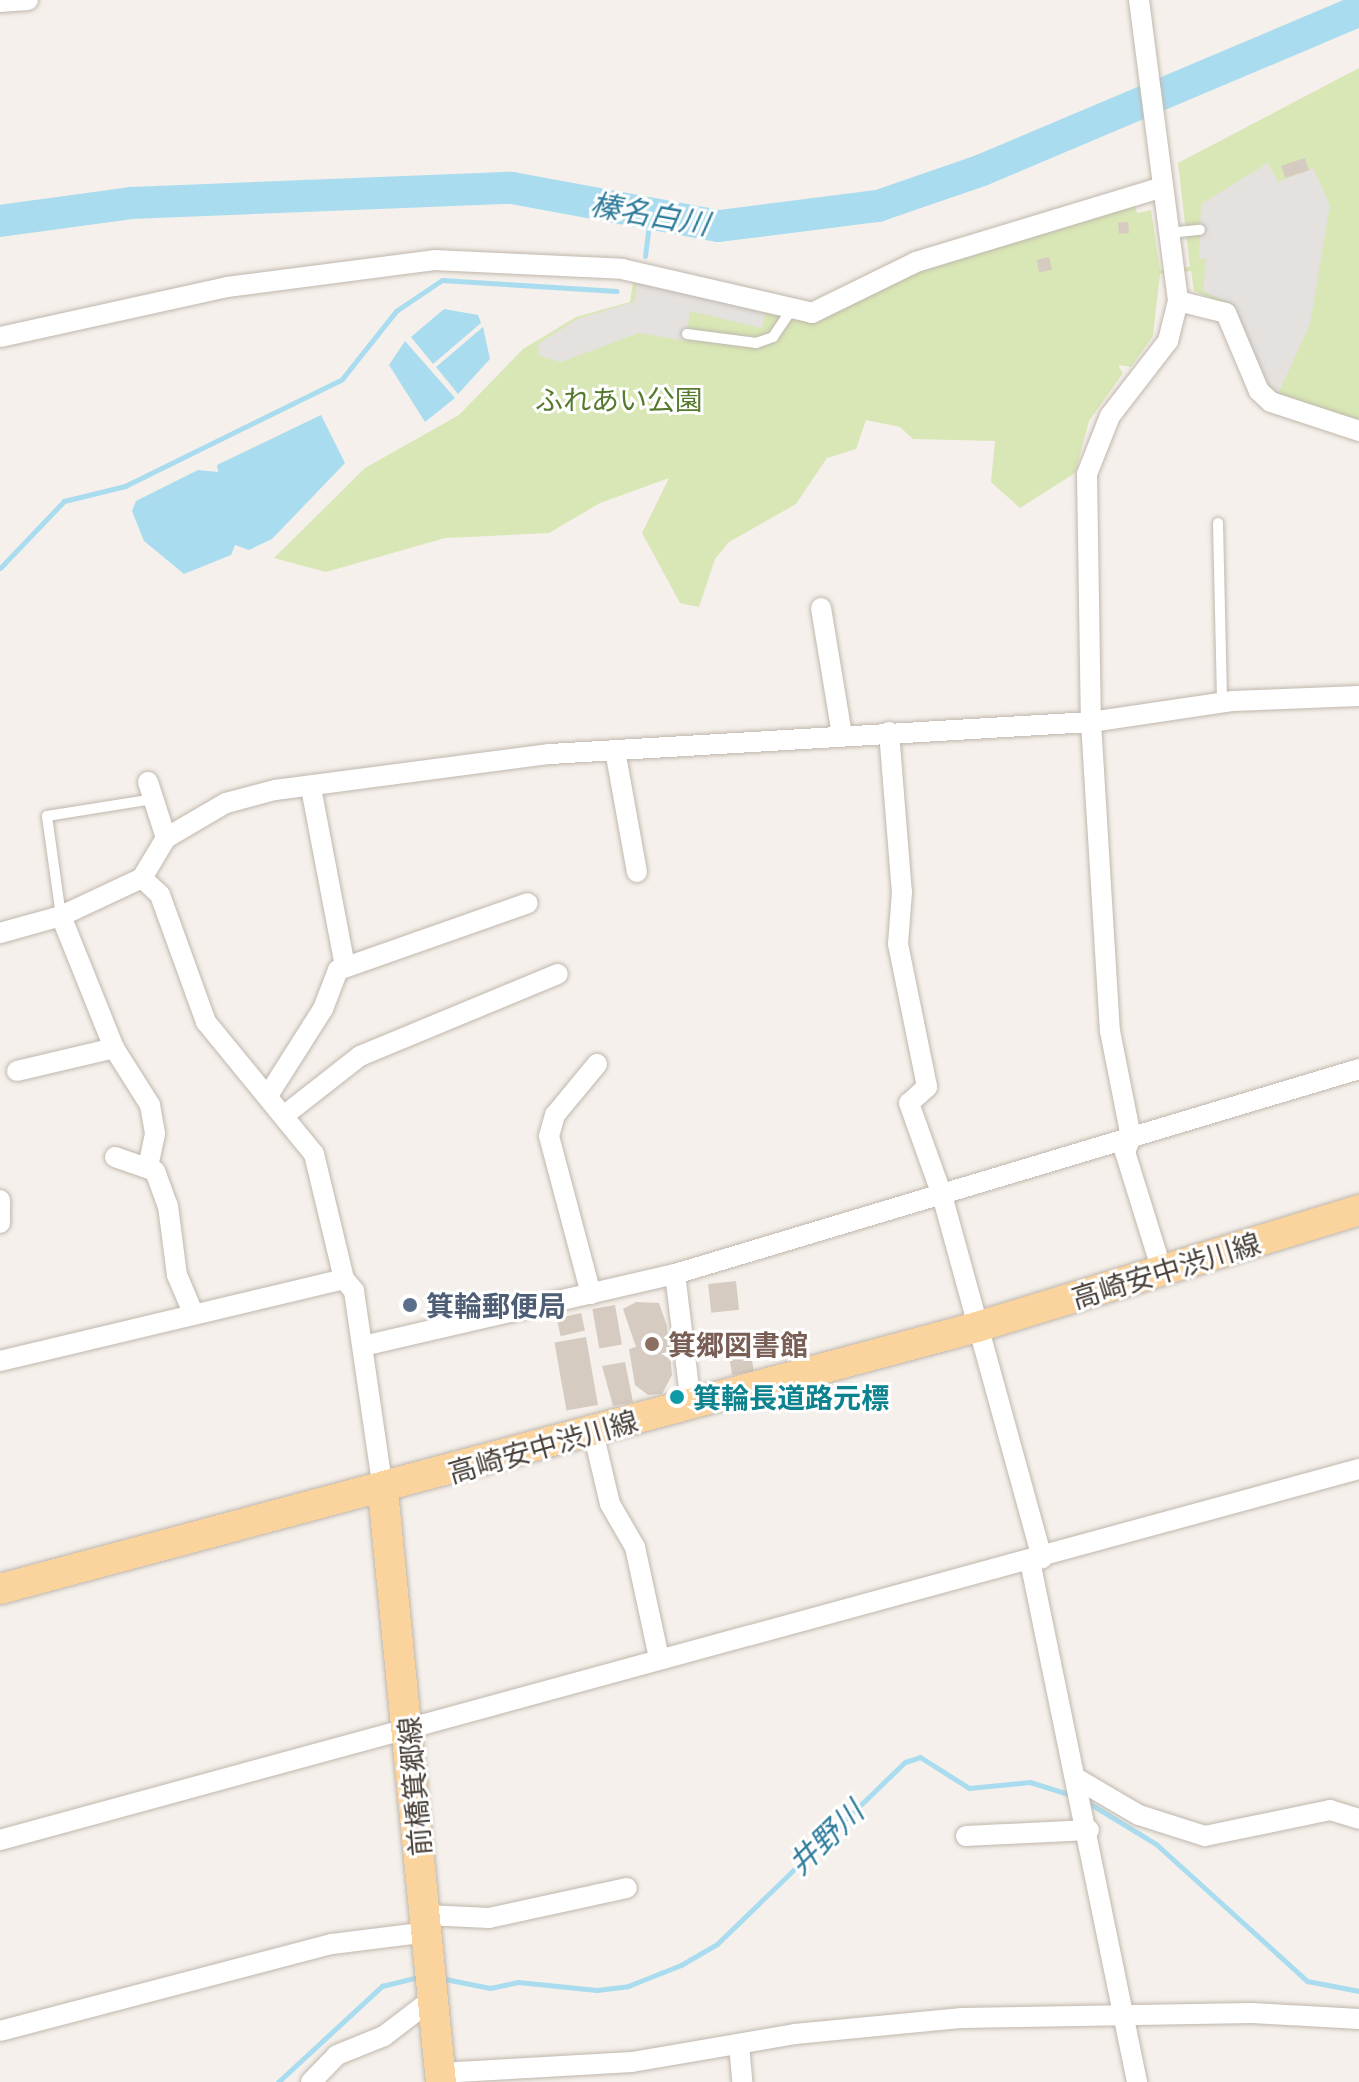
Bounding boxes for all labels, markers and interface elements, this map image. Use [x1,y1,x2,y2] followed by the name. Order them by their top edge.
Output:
[588,185,712,241] water label: 榛名白川
[535,382,703,416] park label: ふれあい公園
[1067,1225,1265,1315] street label: 高崎安中渋川線
[426,1288,566,1322] place label: 箕輪郵便局
[401,1296,419,1314] marker: 箕輪郵便局
[668,1327,808,1361] place label: 箕郷図書館
[643,1335,661,1353] marker: 箕郷図書館
[693,1380,889,1414] place label: 箕輪長道路元標
[668,1388,686,1406] marker: 箕輪長道路元標
[444,1403,642,1489] street label: 高崎安中渋川線
[391,1715,437,1857] street label: 前橋箕郷線
[780,1793,870,1881] water label: 井野川

